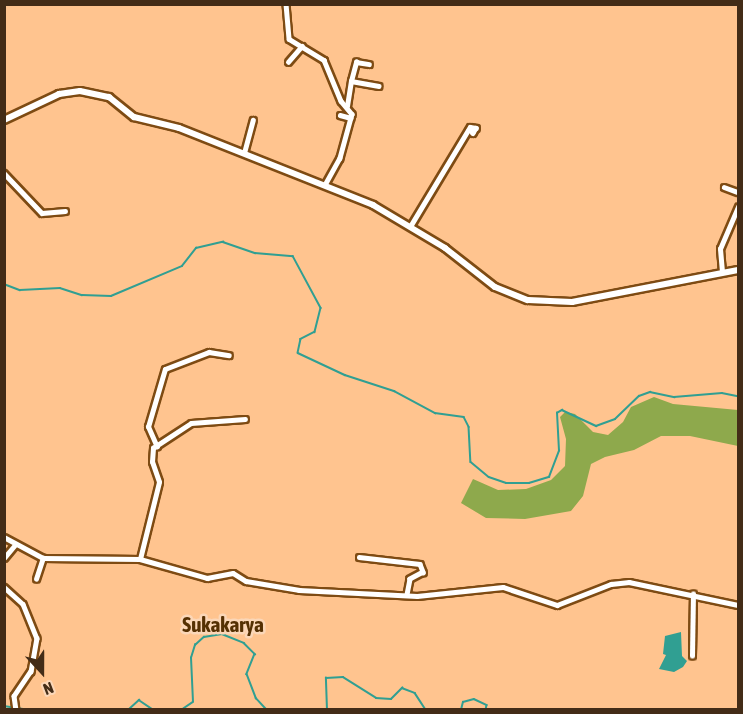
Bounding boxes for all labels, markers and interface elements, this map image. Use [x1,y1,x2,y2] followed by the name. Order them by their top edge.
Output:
[182,611,264,637] district label: Sukakarya
[12,642,72,702] north arrow
[41,679,56,699] text: N

